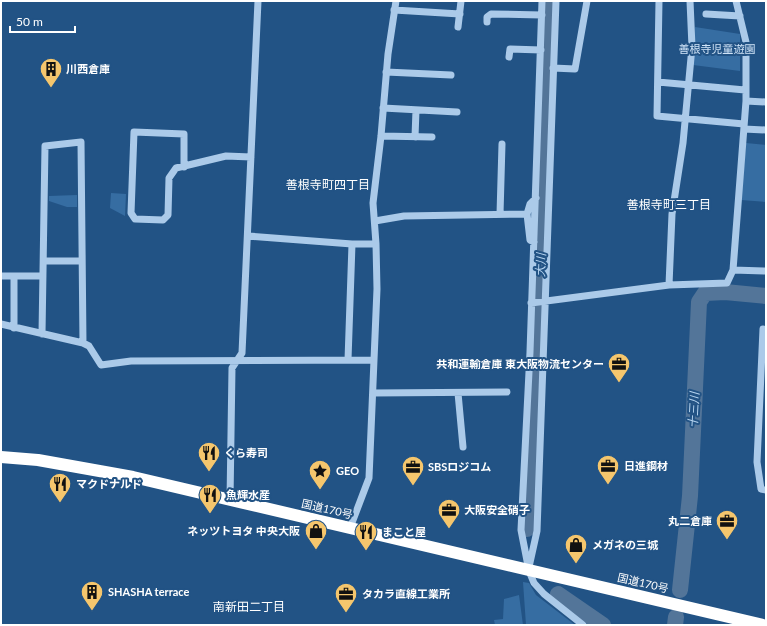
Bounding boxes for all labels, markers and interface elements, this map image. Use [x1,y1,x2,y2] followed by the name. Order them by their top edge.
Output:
[10,8,75,34] scale bar
[16,14,43,29] text: 50 m
[679,42,756,55] park label: 善根寺児童遊園
[38,56,64,89] building icon: 川西倉庫
[66,62,110,75] place label: 川西倉庫
[286,177,370,192] district label: 善根寺町四丁目
[627,197,711,212] district label: 善根寺町三丁目
[533,251,548,277] water label: 大川
[606,351,632,384] office icon: 共和運輸倉庫 東大阪物流センター
[436,357,604,370] place label: 共和運輸倉庫 東大阪物流センター
[685,390,702,428] water label: 十三川
[196,440,222,473] restaurant icon: くら寿司
[224,446,268,459] place label: くら寿司
[595,453,621,486] office icon: 日進鋼材
[400,454,426,487] office icon: SBSロジコム
[307,458,333,491] place icon: GEO
[624,459,668,472] place label: 日進鋼材
[428,460,491,473] place label: SBSロジコム
[336,464,359,477] place label: GEO
[47,471,73,504] restaurant icon: マクドナルド
[76,477,142,490] place label: マクドナルド
[197,482,223,515] restaurant icon: 魚輝水産
[226,488,270,501] place label: 魚輝水産
[300,496,354,521] street label: 国道170号
[436,497,462,530] office icon: 大阪安全硝子
[464,503,530,516] place label: 大阪安全硝子
[714,508,740,541] office icon: 丸二倉庫
[668,514,712,527] place label: 丸二倉庫
[303,518,329,551] shop icon: ネッツトヨタ 中央大阪
[353,519,379,552] restaurant icon: まこと屋
[187,524,300,537] place label: ネッツトヨタ 中央大阪
[382,525,426,538] place label: まこと屋
[563,532,589,565] shop icon: メガネの三城
[592,538,659,551] place label: メガネの三城
[616,570,670,595] street label: 国道170号
[79,579,105,612] building icon: SHASHA terrace
[333,581,359,614] office icon: タカラ直線工業所
[108,585,189,598] place label: SHASHA terrace
[362,587,450,600] place label: タカラ直線工業所
[213,599,285,614] district label: 南新田二丁目

